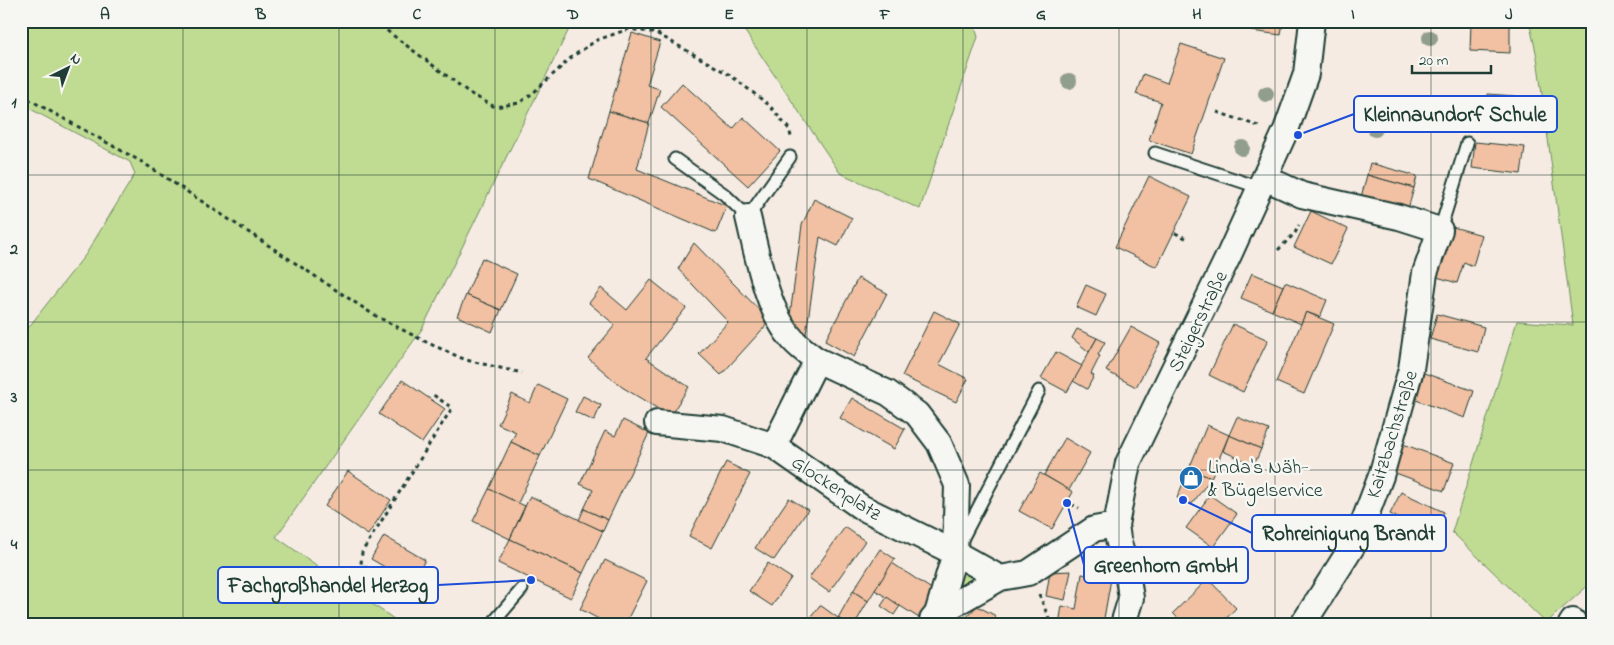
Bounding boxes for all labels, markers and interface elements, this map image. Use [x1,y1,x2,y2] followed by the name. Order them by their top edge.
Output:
[100,3,110,27] text: A
[255,3,267,27] text: B
[413,3,422,27] text: C
[566,3,579,27] text: D
[724,3,734,27] text: E
[879,3,891,27] text: F
[1036,3,1046,27] text: G
[1192,3,1202,27] text: H
[1351,3,1355,27] text: I
[1505,3,1513,27] text: J
[42,42,92,92] north arrow
[1412,42,1490,74] scale bar
[65,48,86,70] text: N
[1419,50,1449,72] text: 20 m
[11,91,17,115] text: 1
[1354,96,1557,132] callout: Kleinnaundorf Schule
[1363,101,1547,131] text: Kleinnaundorf Schule
[9,238,18,262] text: 2
[1162,266,1237,378] street label: Steigerstraße
[1360,367,1427,502] street label: Kaitzbachstraße
[10,386,18,410] text: 3
[785,449,887,529] street label: Glockenplatz
[1208,454,1323,507] place label: Linda's Näh- & Bügelservice
[1178,465,1204,491] shop icon: Linda's Näh- & Bügelservice
[1252,515,1446,551] callout: Rohreinigung Brandt
[1262,520,1437,552] text: Rohreinigung Brandt
[10,533,18,557] text: 4
[1084,547,1248,583] callout: Greenhorn GmbH
[1094,552,1238,582] text: Greenhorn GmbH
[218,567,438,603] callout: Fachgroßhandel Herzog
[227,572,428,604] text: Fachgroßhandel Herzog

